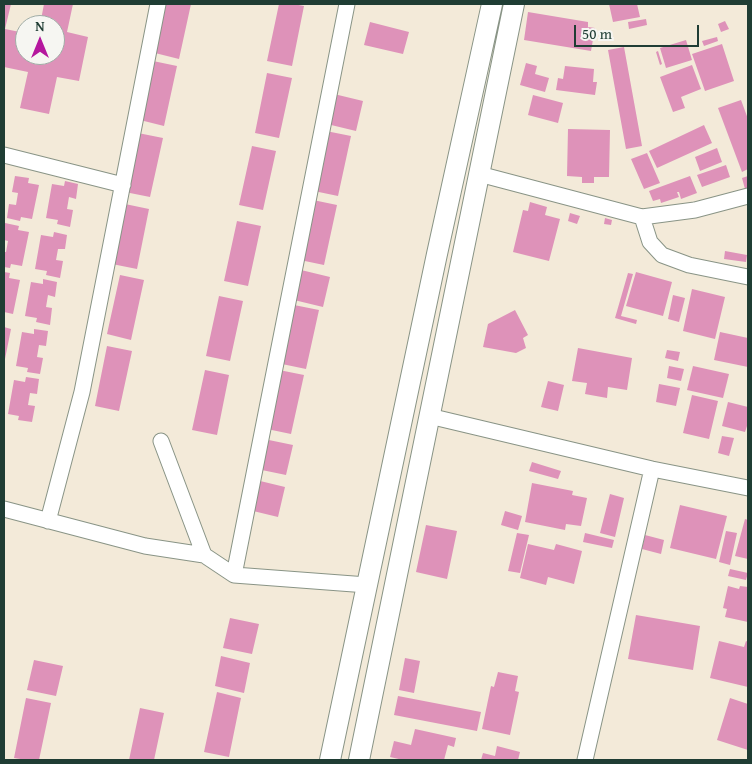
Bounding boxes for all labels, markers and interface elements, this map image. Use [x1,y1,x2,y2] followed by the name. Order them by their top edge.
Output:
[15,15,65,65] north arrow
[577,15,702,47] scale bar
[35,16,45,36] text: N
[582,23,612,44] text: 50 m

